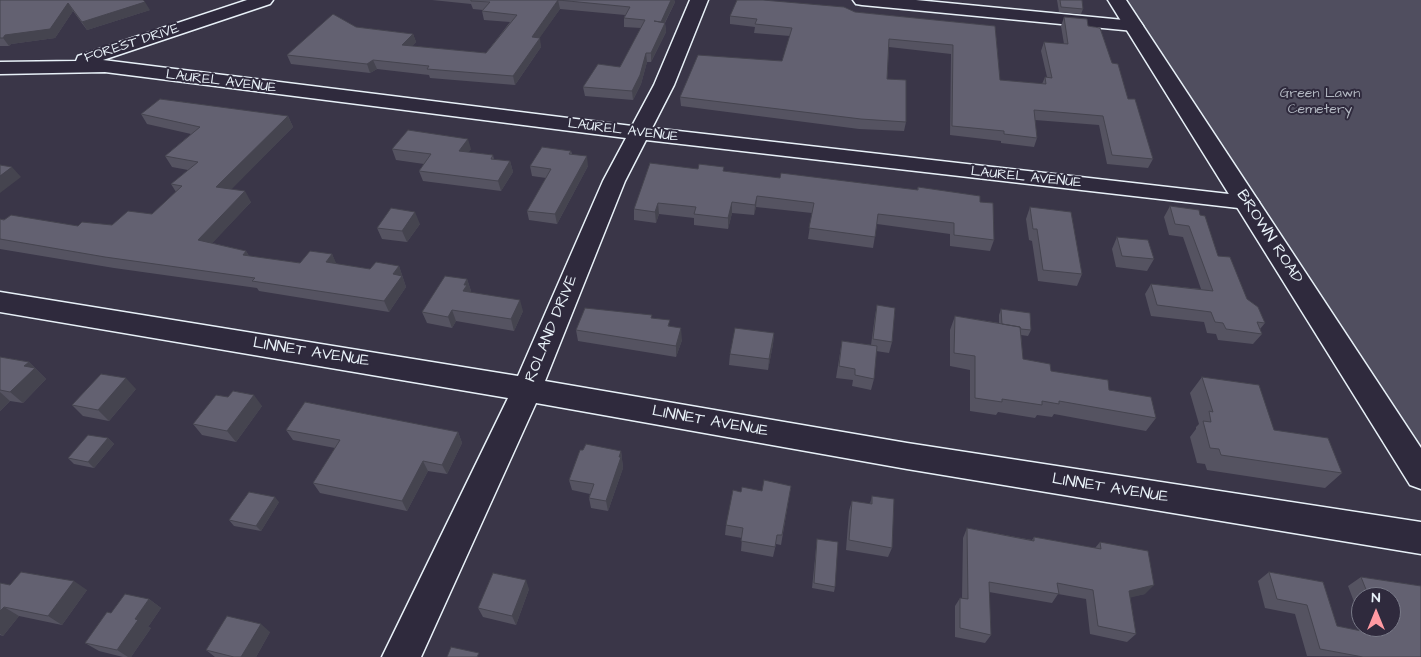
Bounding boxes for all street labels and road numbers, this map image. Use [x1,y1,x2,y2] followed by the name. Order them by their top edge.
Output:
[82,21,182,67] street label: FOREST DRIVE
[165,67,277,97] street label: LAUREL AVENUE
[567,116,679,146] street label: LAUREL AVENUE
[970,164,1082,192] street label: LAUREL AVENUE
[1232,187,1306,287] street label: BROWN ROAD
[522,273,582,385] street label: ROLAND DRIVE
[251,334,371,372] street label: LINNET AVENUE
[650,402,770,442] street label: LINNET AVENUE
[1050,470,1170,508] street label: LINNET AVENUE

